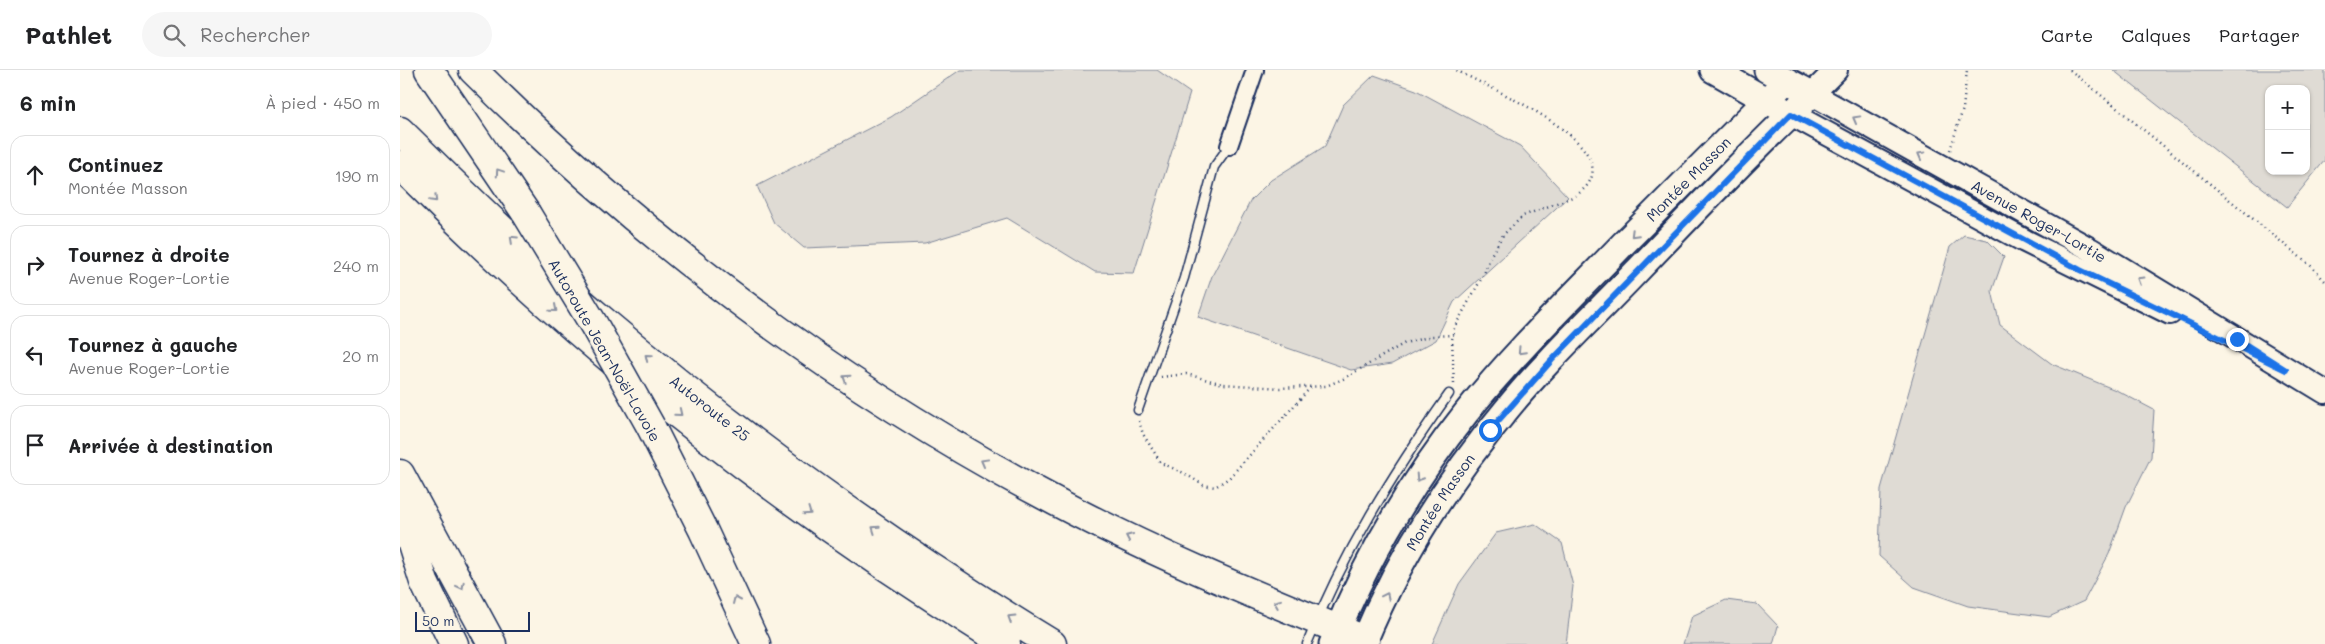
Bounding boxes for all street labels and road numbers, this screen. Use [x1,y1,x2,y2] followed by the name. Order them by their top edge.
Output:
[1641,132,1735,226] street label: Montée Masson
[1968,175,2110,267] street label: Avenue Roger-Lortie
[544,255,666,445] street label: Autoroute Jean-Noël-Lavoie
[666,370,754,445] street label: Autoroute 25
[1401,449,1479,554] street label: Montée Masson

